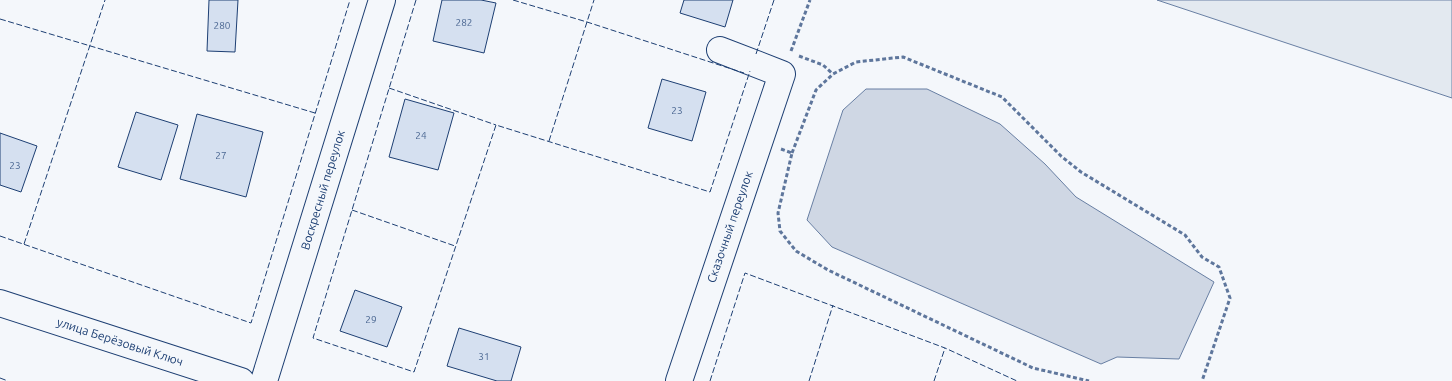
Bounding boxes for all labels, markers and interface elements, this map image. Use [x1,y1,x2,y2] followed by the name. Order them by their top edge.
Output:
[456,17,472,28] house number: 282
[214,20,231,31] house number: 280
[671,105,683,116] house number: 23
[298,128,347,251] street label: Воскресный переулок
[415,130,427,141] house number: 24
[215,150,227,161] house number: 27
[9,160,21,171] house number: 23
[704,169,755,285] street label: Сказочный переулок
[365,314,377,325] house number: 29
[55,315,185,368] street label: улица Берёзовый Ключ
[478,351,490,362] house number: 31

